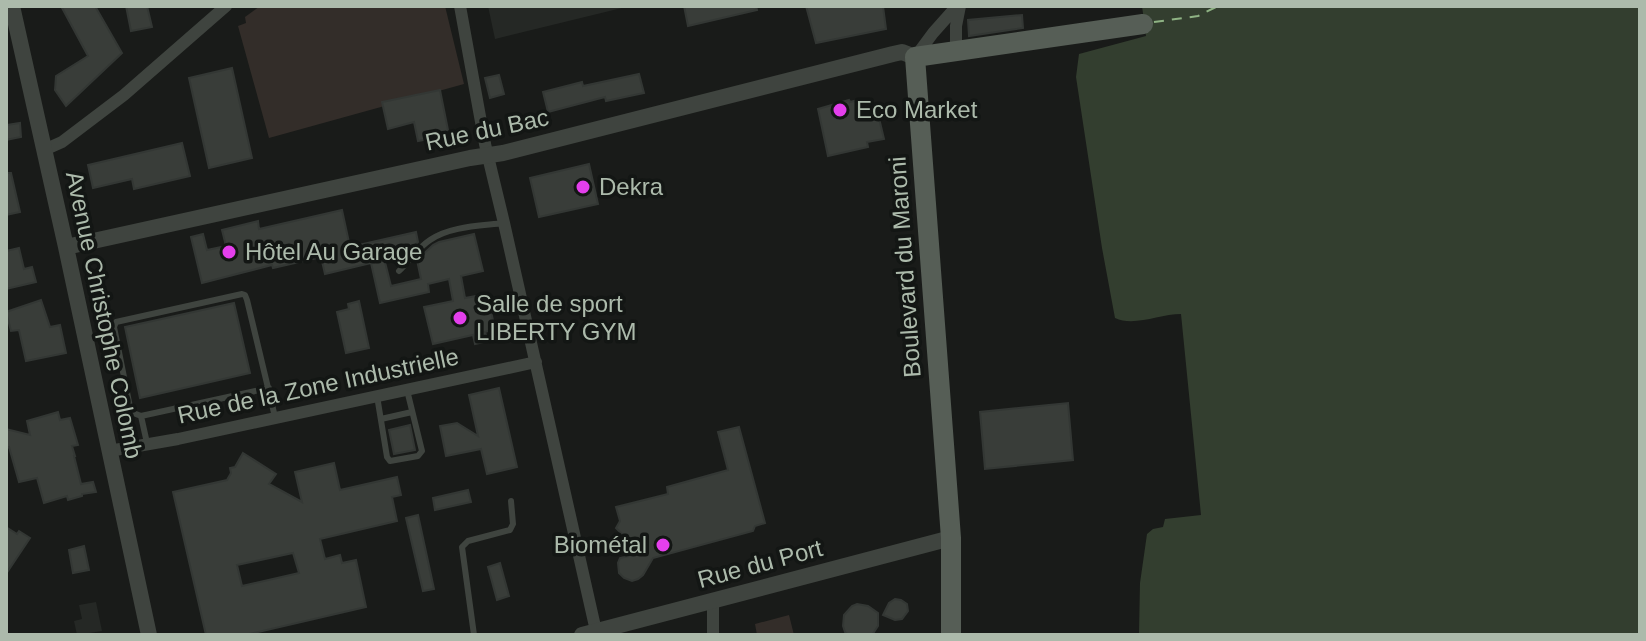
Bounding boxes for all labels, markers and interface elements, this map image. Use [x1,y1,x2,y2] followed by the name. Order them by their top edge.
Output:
[856,96,978,123] place label: Eco Market
[831,101,849,119] marker: Eco Market
[423,103,551,156] street label: Rue du Bac
[883,156,926,378] street label: Boulevard du Maroni
[61,169,148,461] street label: Avenue Christophe Colomb
[599,173,664,200] place label: Dekra
[574,178,592,196] marker: Dekra
[245,238,422,265] place label: Hôtel Au Garage
[220,243,238,261] marker: Hôtel Au Garage
[476,290,637,345] place label: Salle de sport LIBERTY GYM
[451,309,469,327] marker: Salle de sport LIBERTY GYM
[175,342,461,429] street label: Rue de la Zone Industrielle
[554,531,647,558] place label: Biométal
[695,534,826,593] street label: Rue du Port
[654,536,672,554] marker: Biométal

